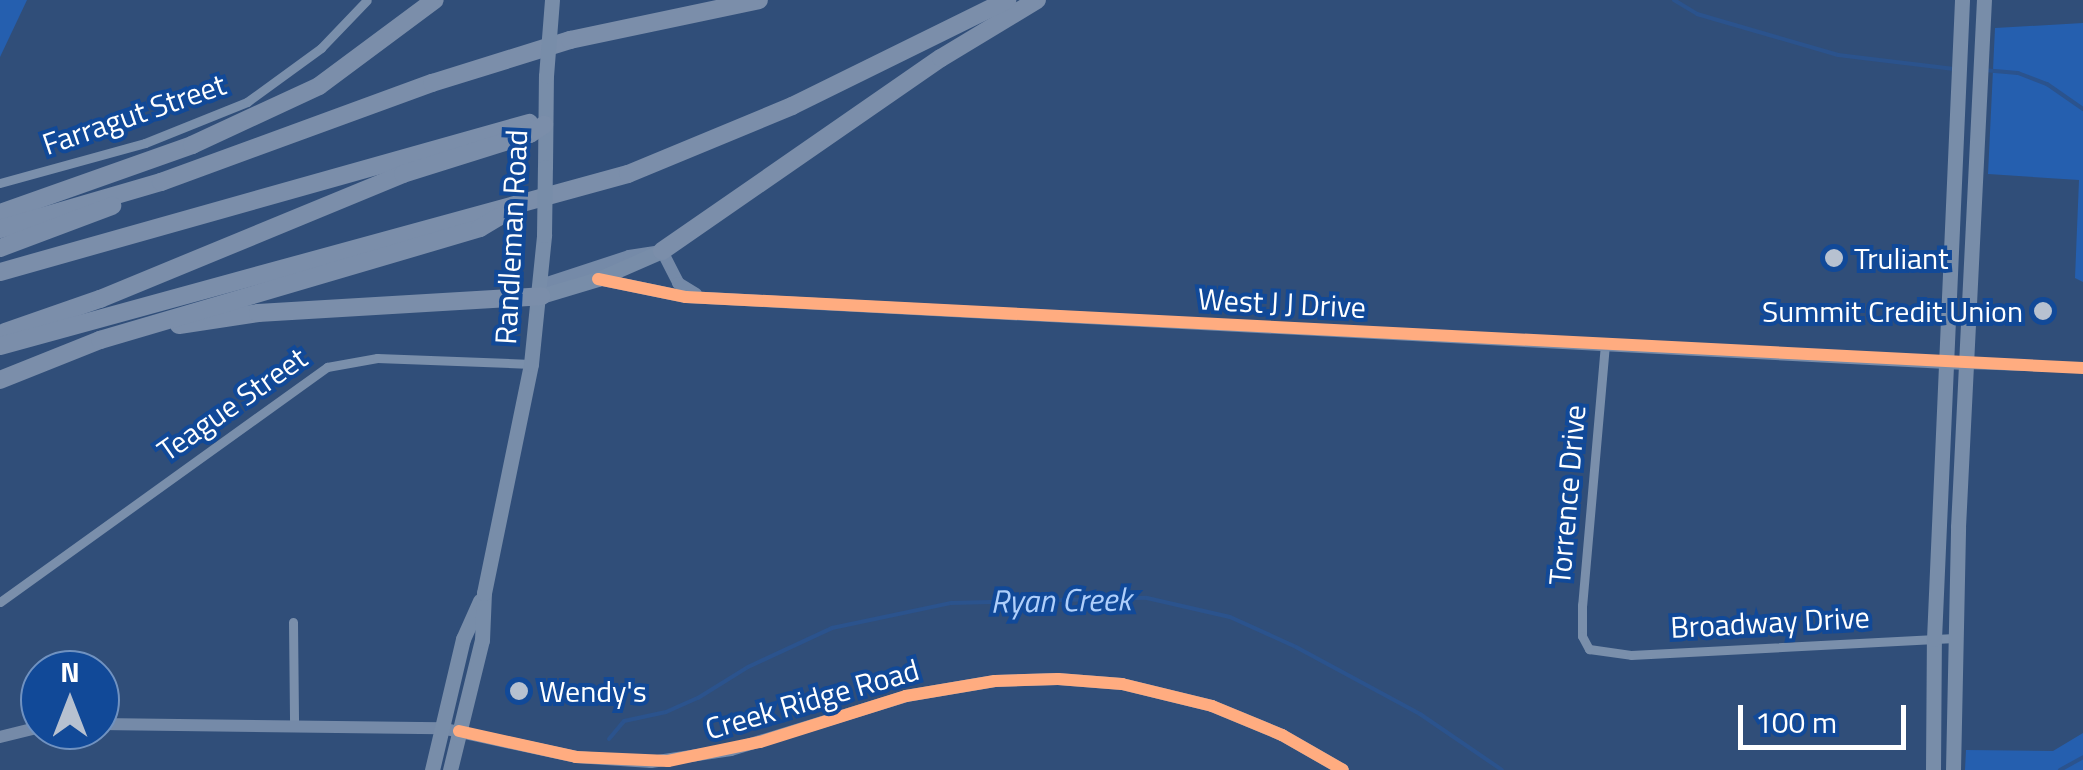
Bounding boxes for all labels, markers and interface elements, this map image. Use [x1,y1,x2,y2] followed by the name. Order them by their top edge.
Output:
[38,66,230,162] street label: Farragut Street
[487,129,535,345] street label: Randleman Road
[1854,240,1949,276] place label: Truliant
[1823,247,1845,269] marker: Truliant
[1197,281,1367,325] street label: West J J Drive
[1762,293,2023,329] place label: Summit Credit Union
[2032,300,2054,322] marker: Summit Credit Union
[151,339,313,469] street label: Teague Street
[1541,403,1593,587] street label: Torrence Drive
[990,580,1132,620] water label: Ryan Creek
[1669,599,1871,645] street label: Broadway Drive
[20,650,120,750] north arrow
[60,650,80,693] text: N
[701,651,923,747] street label: Creek Ridge Road
[539,673,647,709] place label: Wendy's
[508,680,530,702] marker: Wendy's
[1743,685,1910,747] scale bar
[1755,699,1837,745] text: 100 m

